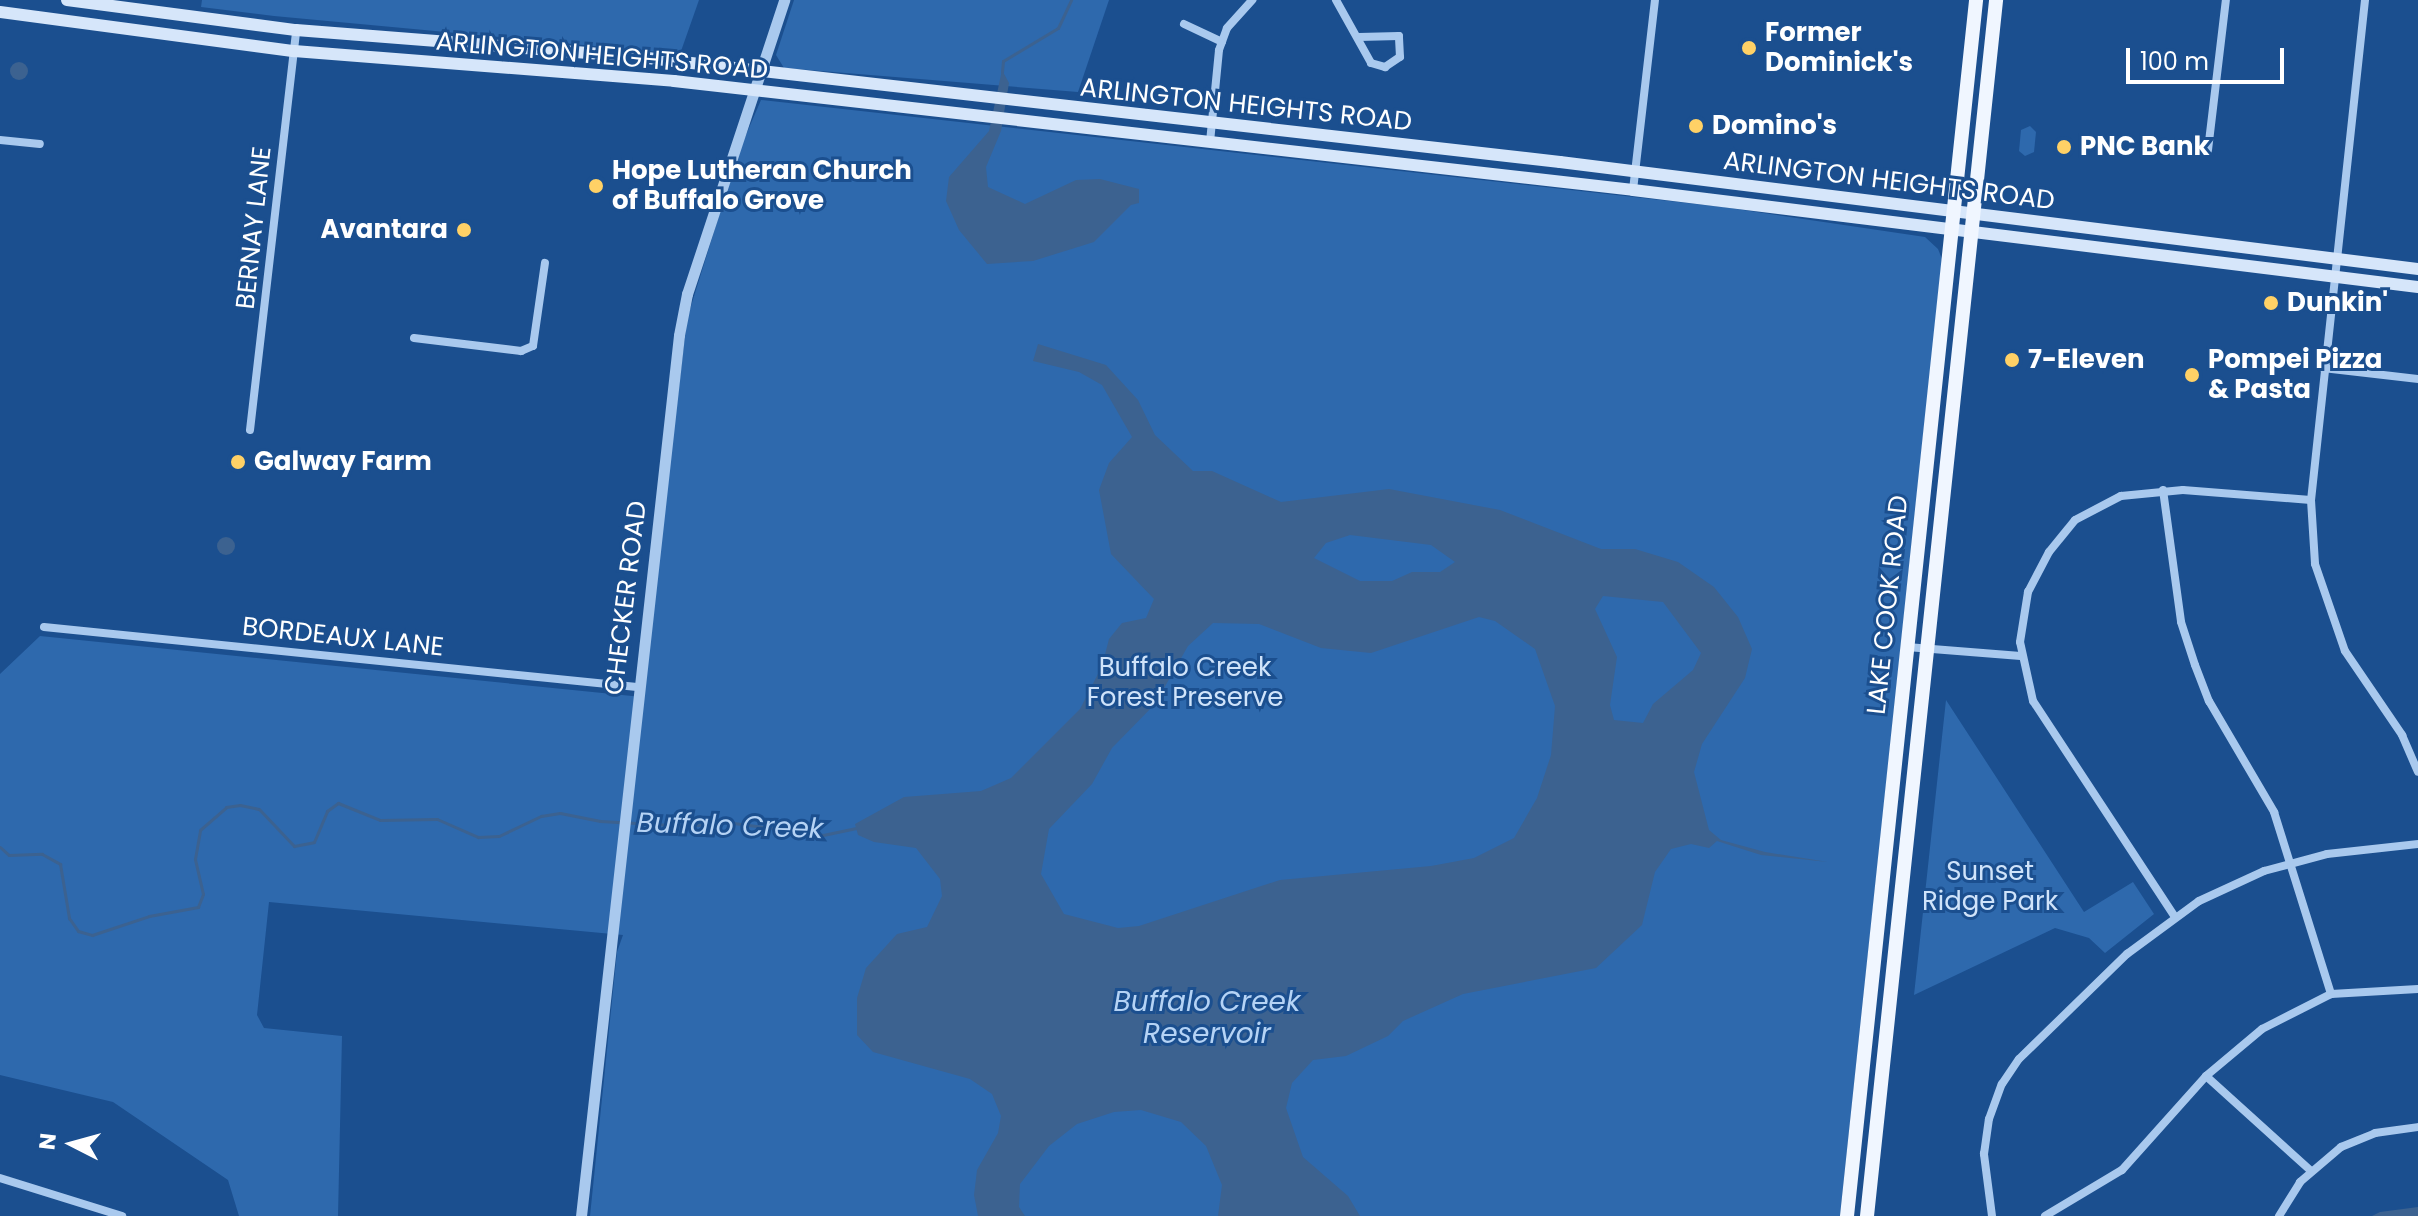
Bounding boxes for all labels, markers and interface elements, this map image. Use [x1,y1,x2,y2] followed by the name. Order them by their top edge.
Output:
[1765,17,1913,78] place label: Former Dominick's
[434,26,770,86] street label: ARLINGTON HEIGHTS ROAD
[2130,32,2288,82] scale bar
[1740,39,1758,57] marker: Former Dominick's
[2140,45,2209,78] text: 100 m
[1079,72,1413,138] street label: ARLINGTON HEIGHTS ROAD
[1712,110,1837,142] place label: Domino's
[1687,117,1705,135] marker: Domino's
[2080,131,2209,163] place label: PNC Bank
[2055,138,2073,156] marker: PNC Bank
[230,145,278,311] street label: BERNAY LANE
[1722,145,2056,217] street label: ARLINGTON HEIGHTS ROAD
[612,155,912,216] place label: Hope Lutheran Church of Buffalo Grove
[587,177,605,195] marker: Hope Lutheran Church of Buffalo Grove
[320,214,448,246] place label: Avantara
[455,221,473,239] marker: Avantara
[2287,287,2388,319] place label: Dunkin'
[2262,294,2280,312] marker: Dunkin'
[2028,344,2145,376] place label: 7-Eleven
[2208,344,2383,406] place label: Pompei Pizza & Pasta
[2003,351,2021,369] marker: 7-Eleven
[2183,366,2201,384] marker: Pompei Pizza & Pasta
[254,446,432,478] place label: Galway Farm
[229,453,247,471] marker: Galway Farm
[1861,494,1915,716] street label: LAKE COOK ROAD
[599,499,653,697] street label: CHECKER ROAD
[241,611,445,663] street label: BORDEAUX LANE
[1087,652,1283,714] park label: Buffalo Creek Forest Preserve
[636,806,824,846] water label: Buffalo Creek
[1922,856,2058,918] park label: Sunset Ridge Park
[1114,985,1300,1051] water label: Buffalo Creek Reservoir
[32,1104,112,1184] north arrow
[31,1132,64,1151] text: N

